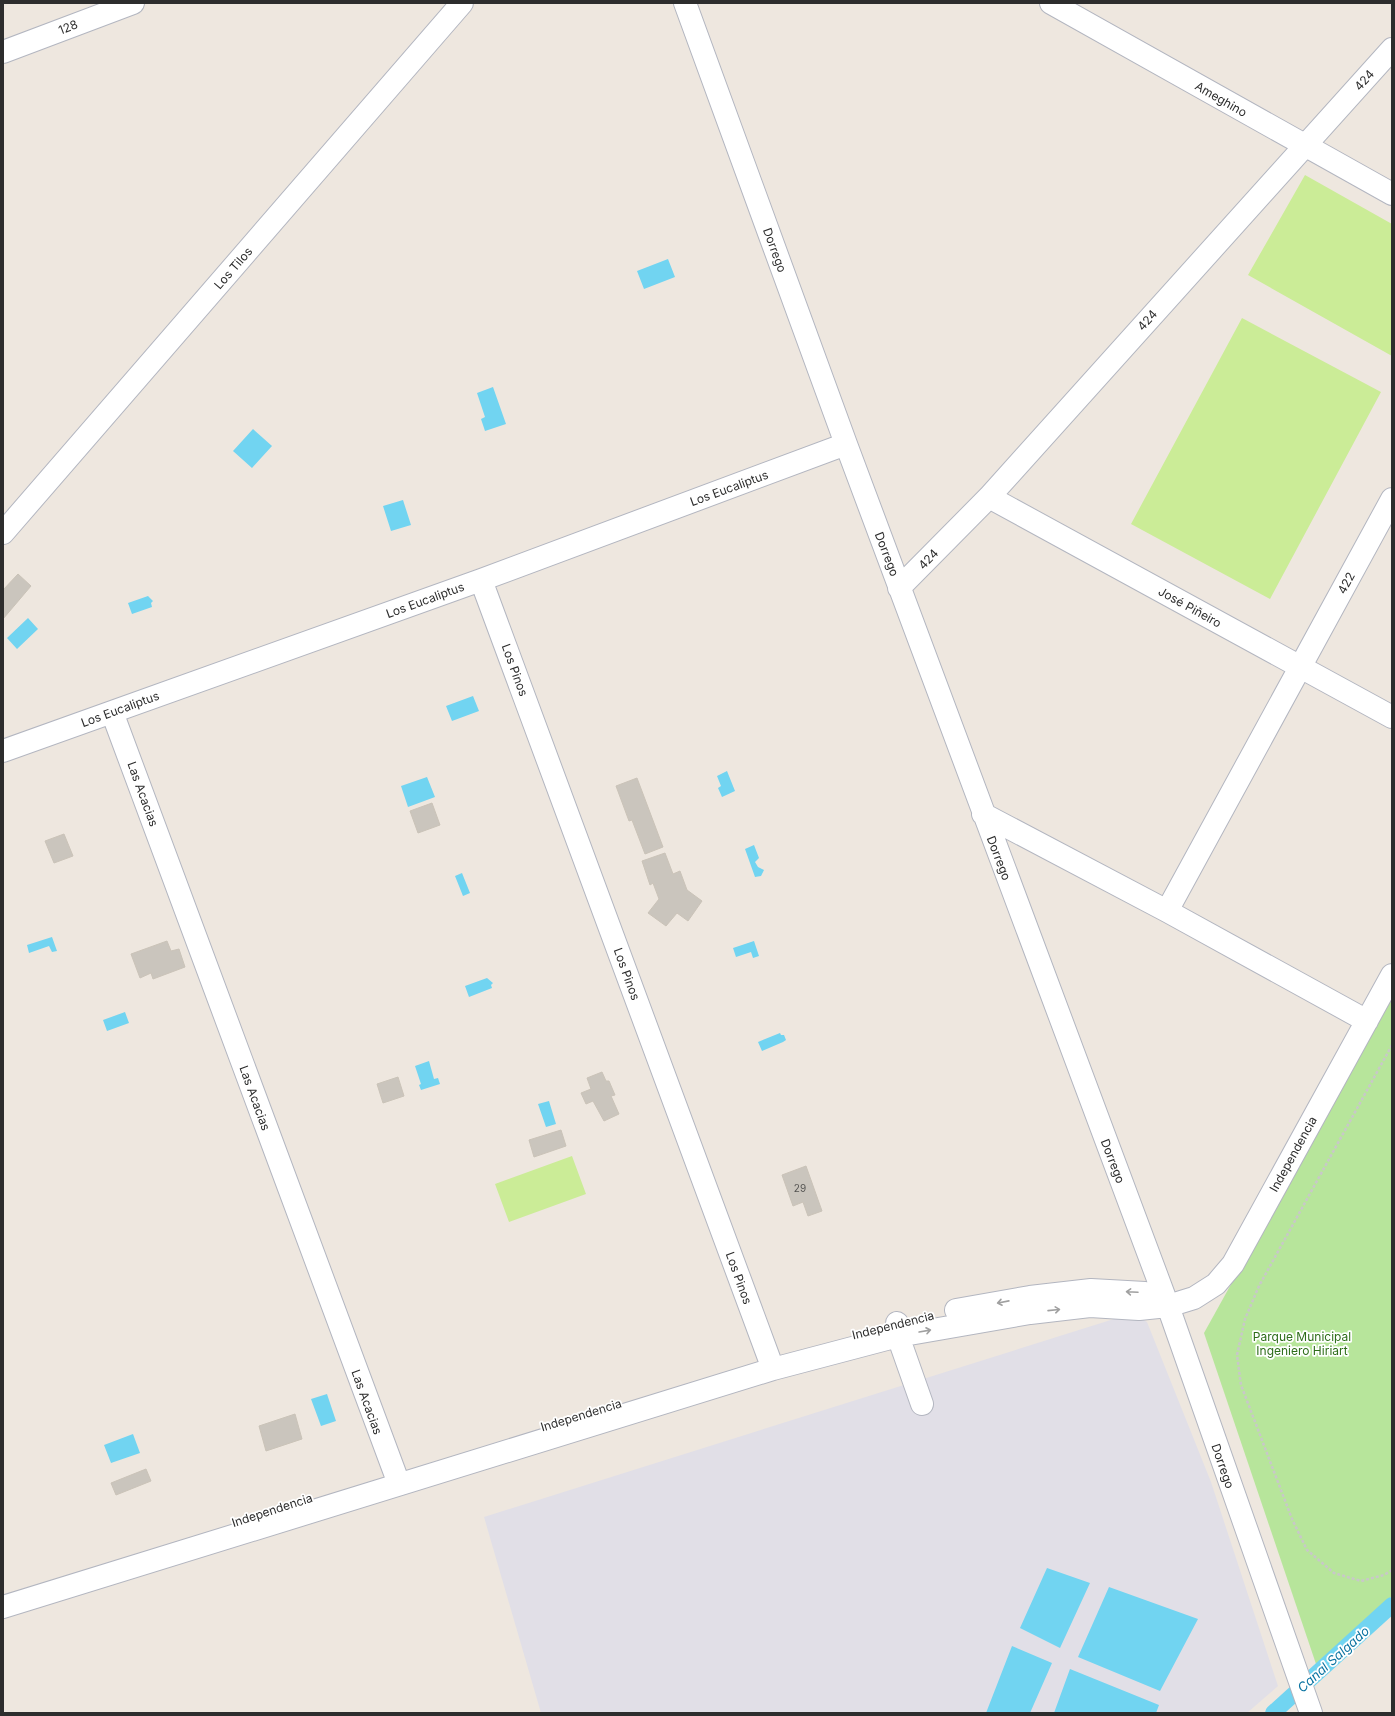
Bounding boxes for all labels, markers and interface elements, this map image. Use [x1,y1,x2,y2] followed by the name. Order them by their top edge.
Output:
[56,16,80,38] street label: 128
[1351,66,1377,93] street label: 424
[1192,78,1250,120] street label: Ameghino
[760,226,790,274] street label: Dorrego
[211,244,255,292] street label: Los Tilos
[1134,306,1160,333] street label: 424
[688,467,770,509] street label: Los Eucaliptus
[872,530,902,578] street label: Dorrego
[915,545,941,572] street label: 424
[1334,570,1358,596] street label: 422
[384,579,466,621] street label: Los Eucaliptus
[1156,584,1224,630] street label: José Piñeiro
[499,642,531,698] street label: Los Pinos
[79,688,161,730] street label: Los Eucaliptus
[124,759,162,829] street label: Las Acacias
[984,834,1014,882] street label: Dorrego
[611,946,643,1002] street label: Los Pinos
[236,1063,274,1133] street label: Las Acacias
[1266,1114,1320,1194] street label: Independencia
[1098,1137,1128,1185] street label: Dorrego
[794,1182,806,1194] house number: 29
[723,1250,755,1306] street label: Los Pinos
[1126,1288,1139,1296] one-way arrow
[997,1298,1010,1306] one-way arrow
[1047,1306,1060,1314] one-way arrow
[850,1308,936,1342] street label: Independencia
[918,1327,931,1335] one-way arrow
[1253,1329,1351,1358] park label: Parque Municipal Ingeniero Hiriart
[348,1367,386,1437] street label: Las Acacias
[539,1396,623,1434] street label: Independencia
[1208,1442,1238,1490] street label: Dorrego
[230,1490,314,1530] street label: Independencia
[1294,1622,1372,1695] water label: Canal Salgado

